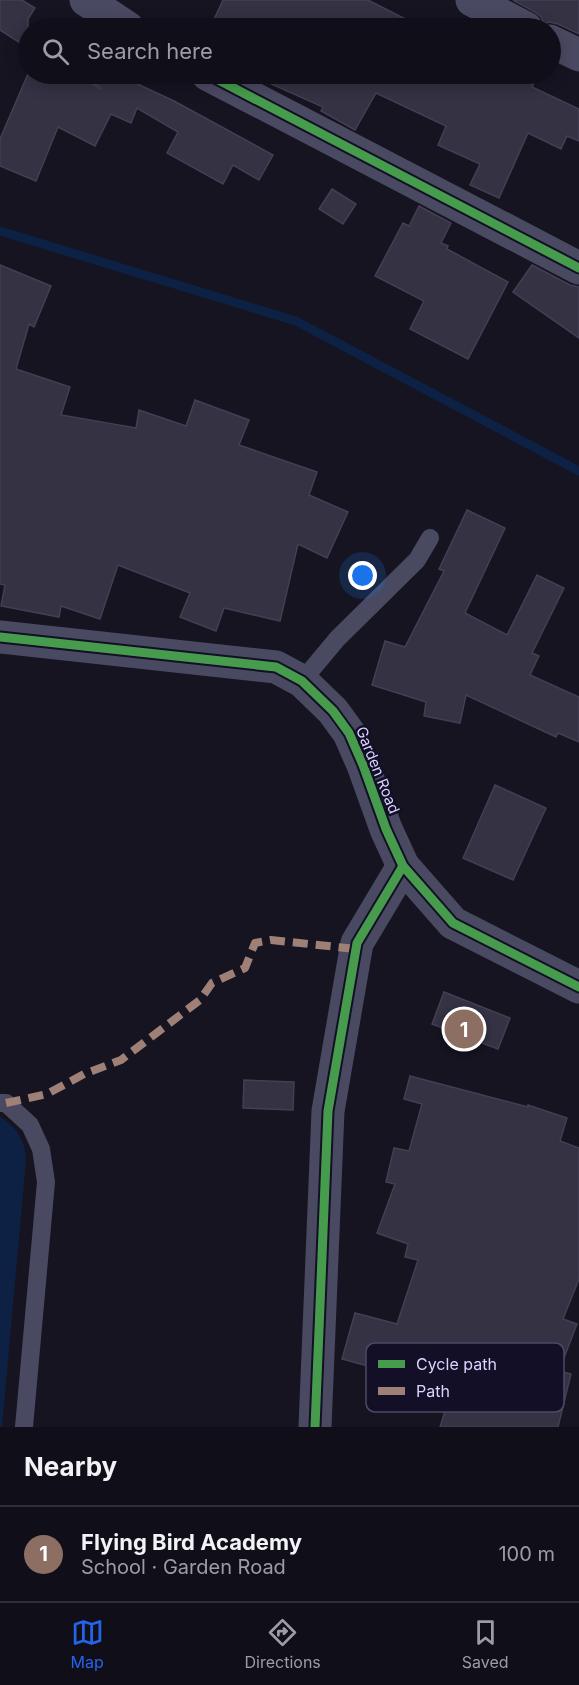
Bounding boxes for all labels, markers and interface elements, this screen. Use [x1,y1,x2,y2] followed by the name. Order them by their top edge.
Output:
[18,18,561,84] search box
[39,35,72,68] icon: search
[87,38,213,64] text: Search here
[348,561,377,590] your location
[352,724,404,816] street label: Garden Road
[444,1006,484,1052] pin: 1
[366,1343,564,1412] legend
[416,1354,497,1374] text: Cycle path
[416,1381,450,1401] text: Path
[24,1451,117,1482] text: Nearby
[81,1529,302,1555] text: Flying Bird Academy
[39,1542,48,1566] text: 1
[498,1542,555,1566] text: 100 m
[81,1555,286,1579] text: School · Garden Road
[70,1616,104,1672] tab: Map
[245,1616,321,1672] tab: Directions
[462,1616,509,1672] tab: Saved

